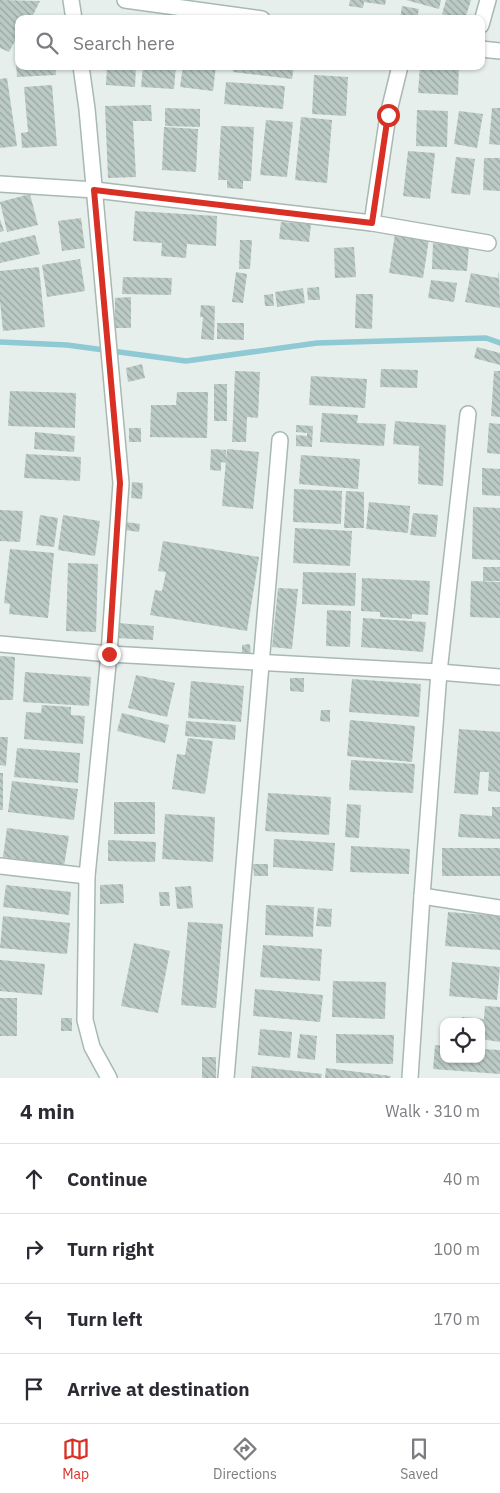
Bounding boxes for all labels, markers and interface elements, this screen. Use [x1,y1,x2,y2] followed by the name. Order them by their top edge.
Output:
[15,15,485,70] search box
[33,29,61,57] icon: search
[73,31,175,55] text: Search here
[377,104,400,127] route start
[98,643,121,666] route end
[440,1018,485,1063] map controls
[440,1018,485,1063] button: locate
[20,1097,75,1125] text: 4 min
[385,1101,480,1121] text: Walk · 310 m
[20,1165,48,1193] icon: ahead
[67,1167,147,1191] text: Continue
[443,1169,480,1189] text: 40 m
[20,1235,48,1263] icon: right
[67,1237,154,1261] text: Turn right
[433,1239,480,1259] text: 100 m
[20,1305,48,1333] icon: left
[67,1307,143,1331] text: Turn left
[433,1309,480,1329] text: 170 m
[20,1375,48,1403] icon: arrive
[67,1377,250,1401] text: Arrive at destination
[62,1435,90,1483] tab: Map
[213,1435,277,1483] tab: Directions
[400,1435,438,1483] tab: Saved

